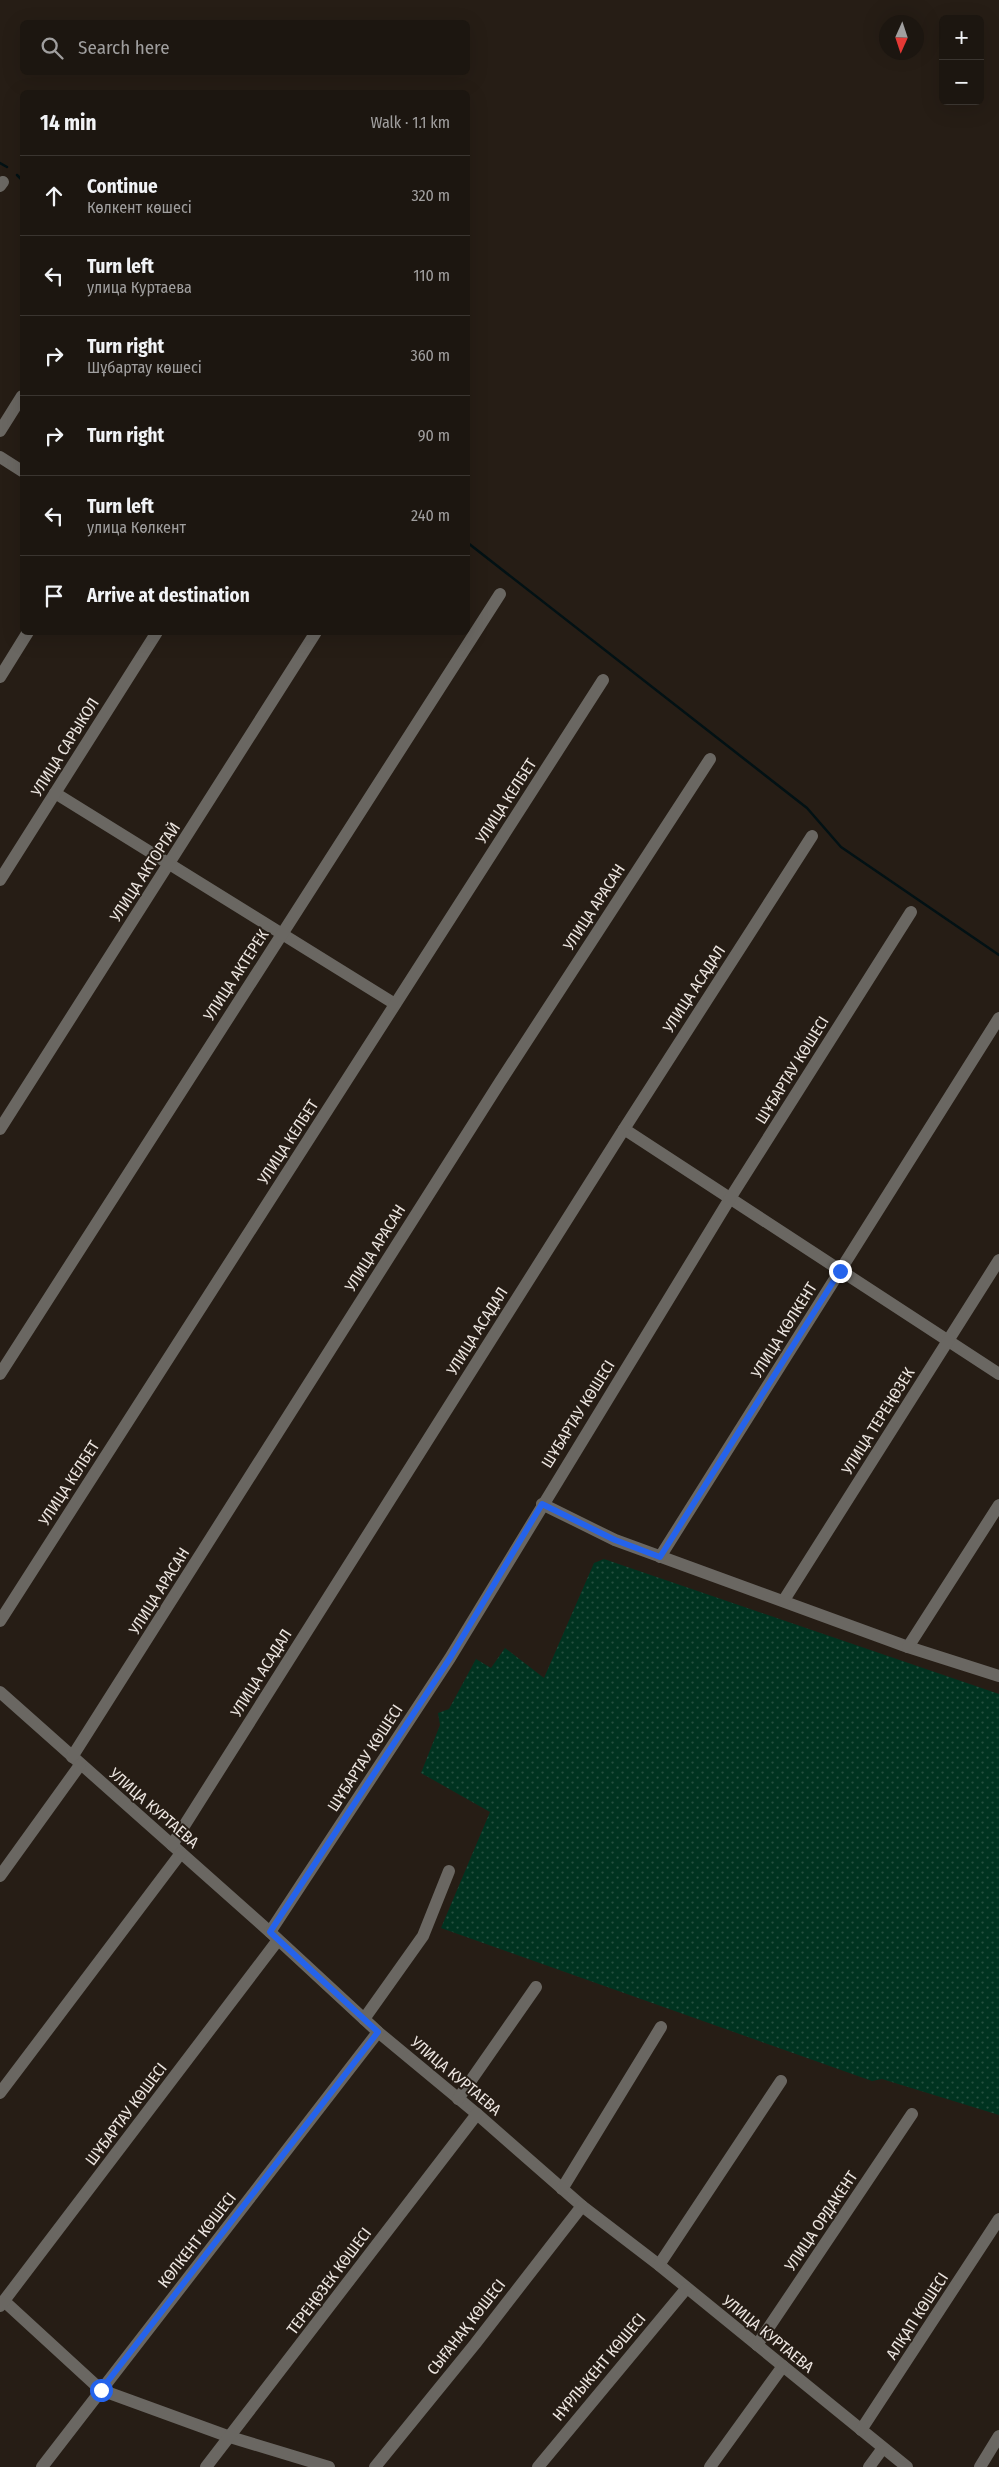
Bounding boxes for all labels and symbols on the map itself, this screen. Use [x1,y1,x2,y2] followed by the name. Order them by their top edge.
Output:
[879,15,924,60] north arrow
[27,694,103,801] street label: УЛИЦА САРЫКОЛ
[471,755,541,848] street label: УЛИЦА КЕЛБЕТ
[105,819,184,926] street label: УЛИЦА АКТОРГАЙ
[559,860,629,954] street label: УЛИЦА АРАСАН
[199,926,273,1025] street label: УЛИЦА АКТЕРЕК
[658,942,729,1037] street label: УЛИЦА АСАДАЛ
[751,1013,833,1127] street label: ШҰБАРТАУ КӨШЕСІ
[253,1096,323,1189] street label: УЛИЦА КЕЛБЕТ
[340,1201,409,1296] street label: УЛИЦА АРАСАН
[829,1260,852,1283] route end
[747,1278,821,1382] street label: УЛИЦА КӨЛКЕНТ
[442,1284,512,1379] street label: УЛИЦА АСАДАЛ
[537,1357,619,1471] street label: ШҰБАРТАУ КӨШЕСІ
[837,1364,919,1479] street label: УЛИЦА ТЕРЕҢӨЗЕК
[34,1437,104,1530] street label: УЛИЦА КЕЛБЕТ
[124,1544,193,1639] street label: УЛИЦА АРАСАН
[226,1626,296,1721] street label: УЛИЦА АСАДАЛ
[323,1701,407,1815] street label: ШҰБАРТАУ КӨШЕСІ
[105,1763,203,1852] street label: УЛИЦА КУРТАЕВА
[406,2032,506,2120] street label: УЛИЦА КУРТАЕВА
[81,2059,171,2169] street label: ШҰБАРТАУ КӨШЕСІ
[780,2167,862,2275] street label: УЛИЦА ОРДАКЕНТ
[154,2189,240,2291] street label: КӨЛКЕНТ КӨШЕСІ
[283,2224,375,2338] street label: ТЕРЕҢӨЗЕК КӨШЕСІ
[882,2269,952,2363] street label: АЛҚАП КӨШЕСІ
[423,2276,509,2378] street label: СЫҒАНАҚ КӨШЕСІ
[718,2291,818,2377] street label: УЛИЦА КУРТАЕВА
[549,2309,649,2425] street label: НҰРЛЫКЕНТ КӨШЕСІ
[90,2379,113,2402] route start

